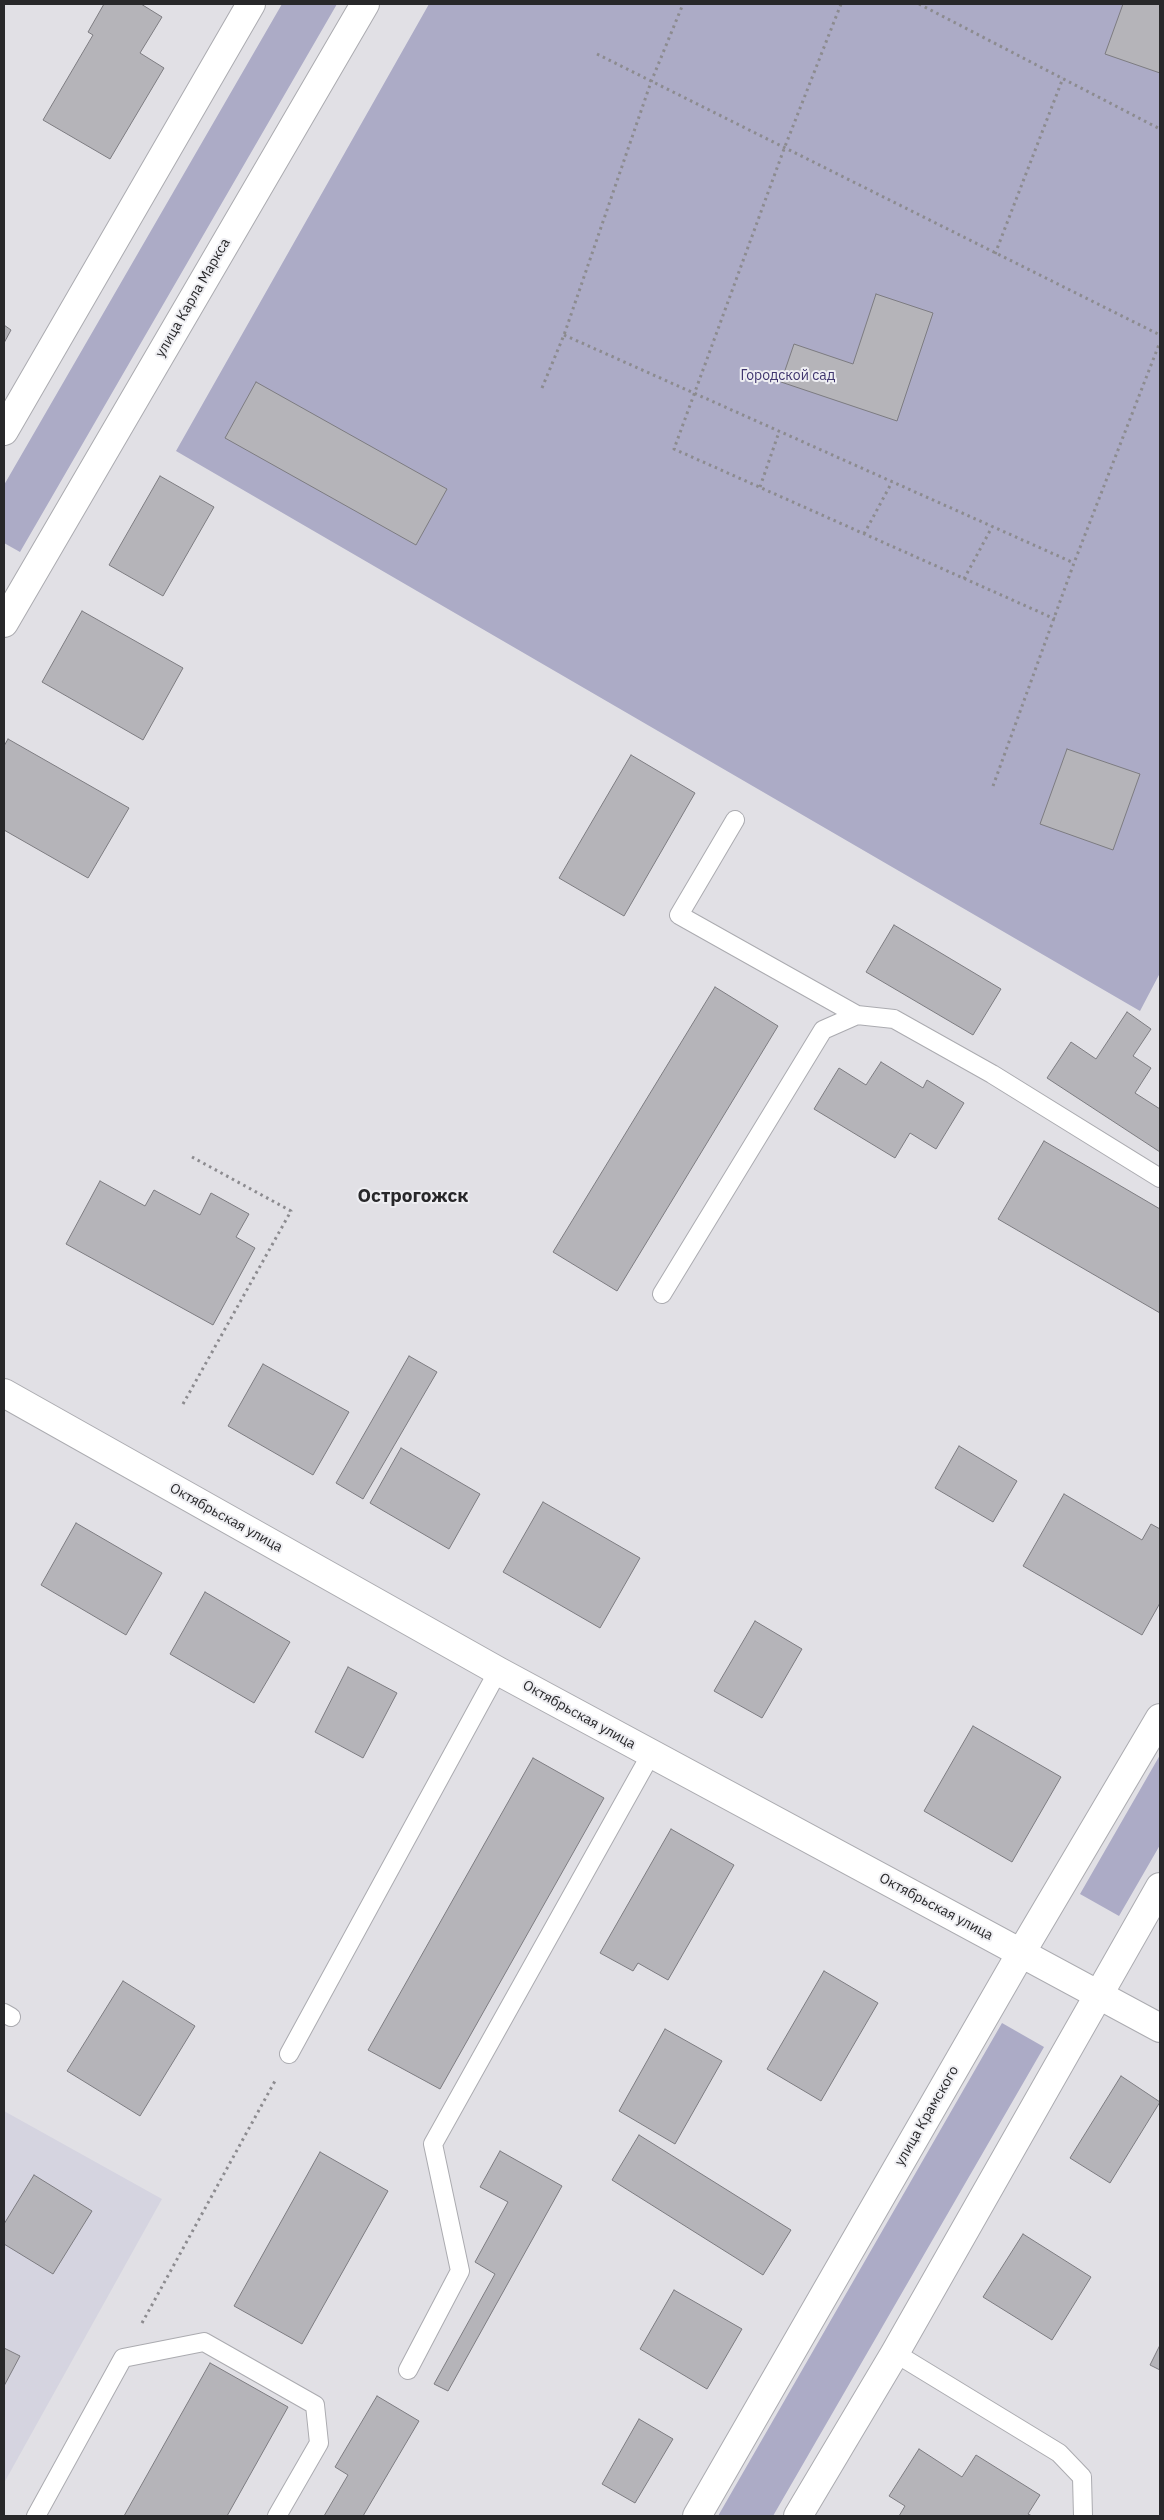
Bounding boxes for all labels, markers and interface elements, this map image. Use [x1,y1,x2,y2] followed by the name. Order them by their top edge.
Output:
[152,236,234,360] street label: улица Карла Маркса
[741,368,835,384] park label: Городской сад
[357,1186,469,1208] district label: Острогожск
[167,1480,285,1556] street label: Октябрьская улица
[520,1677,638,1753] street label: Октябрьская улица
[876,1870,996,1944] street label: Октябрьская улица
[892,2063,962,2169] street label: улица Крамского

